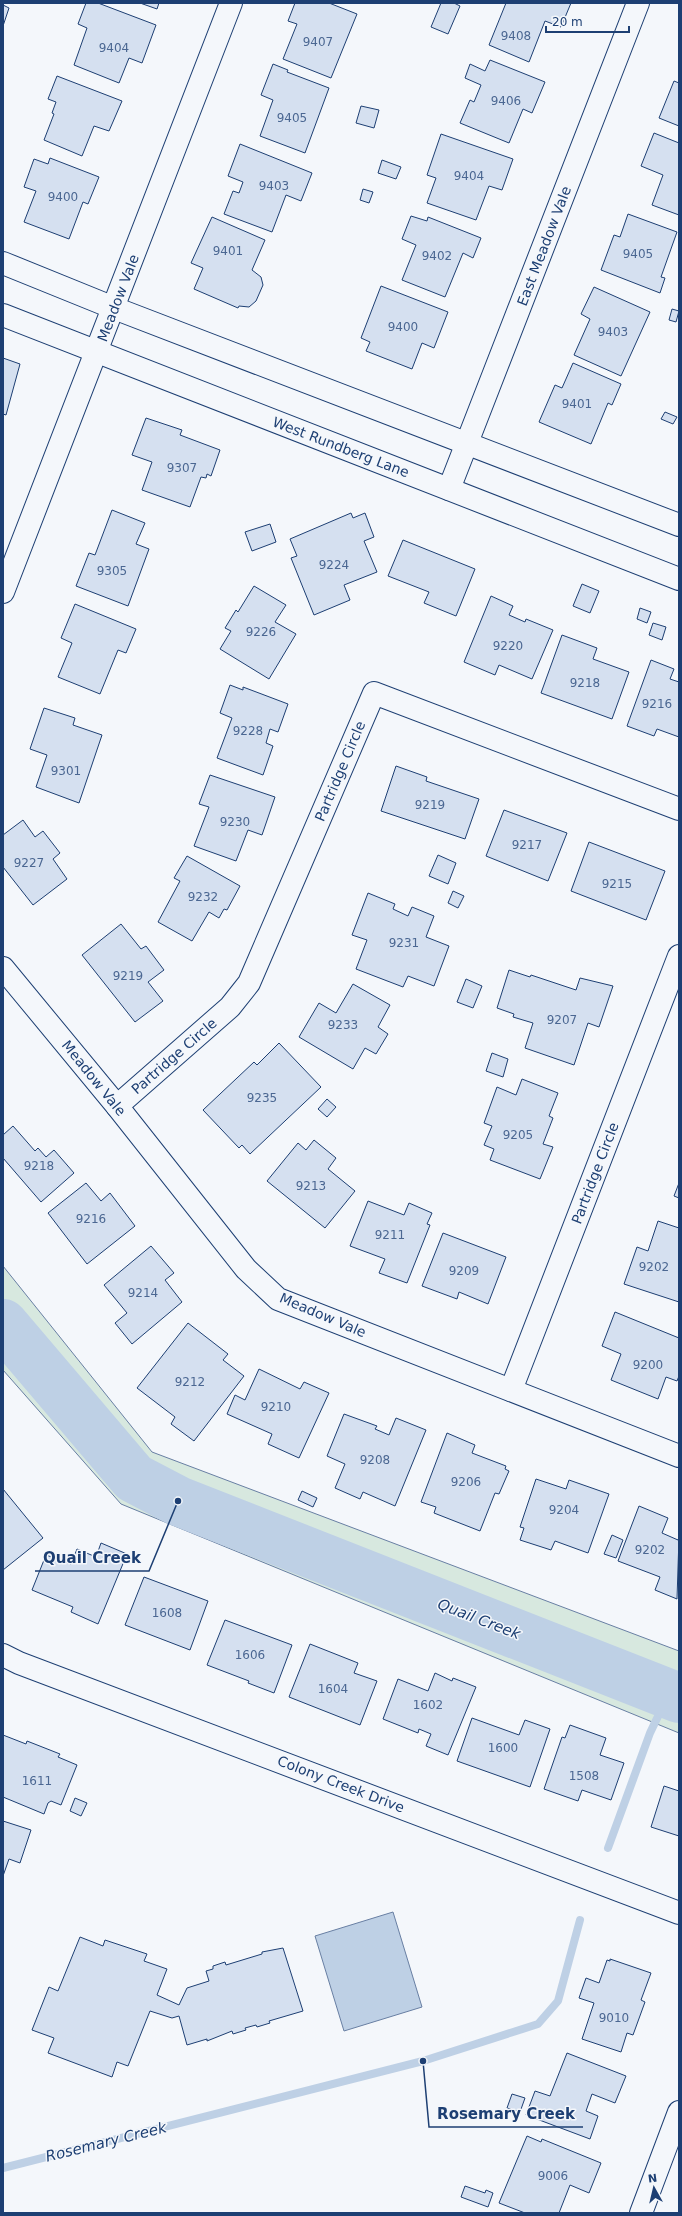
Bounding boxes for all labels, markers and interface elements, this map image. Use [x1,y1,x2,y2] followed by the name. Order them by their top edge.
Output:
[546,8,629,34] scale bar
[552,15,583,29] text: 20 m
[501,29,531,43] house number: 9408
[303,35,333,49] house number: 9407
[99,41,129,55] house number: 9404
[491,94,521,108] house number: 9406
[277,111,307,125] house number: 9405
[454,169,484,183] house number: 9404
[259,179,289,193] house number: 9403
[514,184,574,308] street label: East Meadow Vale
[48,190,78,204] house number: 9400
[213,244,243,258] house number: 9401
[623,247,653,261] house number: 9405
[422,249,452,263] house number: 9402
[94,252,142,344] street label: Meadow Vale
[388,320,418,334] house number: 9400
[598,325,628,339] house number: 9403
[562,397,592,411] house number: 9401
[271,414,411,480] street label: West Rundberg Lane
[167,461,197,475] house number: 9307
[319,558,349,572] house number: 9224
[97,564,127,578] house number: 9305
[246,625,276,639] house number: 9226
[493,639,523,653] house number: 9220
[570,676,600,690] house number: 9218
[642,697,672,711] house number: 9216
[312,718,368,824] street label: Partridge Circle
[233,724,263,738] house number: 9228
[51,764,81,778] house number: 9301
[415,798,445,812] house number: 9219
[220,815,250,829] house number: 9230
[512,838,542,852] house number: 9217
[14,856,44,870] house number: 9227
[602,877,632,891] house number: 9215
[188,890,218,904] house number: 9232
[389,936,419,950] house number: 9231
[113,969,143,983] house number: 9219
[547,1013,577,1027] house number: 9207
[128,1015,220,1097] street label: Partridge Circle
[328,1018,358,1032] house number: 9233
[59,1037,129,1119] street label: Meadow Vale
[247,1091,277,1105] house number: 9235
[568,1120,622,1226] street label: Partridge Circle
[503,1128,533,1142] house number: 9205
[24,1159,54,1173] house number: 9218
[296,1179,326,1193] house number: 9213
[76,1212,106,1226] house number: 9216
[375,1228,405,1242] house number: 9211
[639,1260,669,1274] house number: 9202
[449,1264,479,1278] house number: 9209
[128,1286,158,1300] house number: 9214
[277,1290,369,1340] street label: Meadow Vale
[633,1358,663,1372] house number: 9200
[175,1375,205,1389] house number: 9212
[261,1400,291,1414] house number: 9210
[360,1453,390,1467] house number: 9208
[451,1475,481,1489] house number: 9206
[549,1503,579,1517] house number: 9204
[635,1543,665,1557] house number: 9202
[35,1544,149,1571] callout: Quail Creek
[43,1549,142,1567] text: Quail Creek
[435,1595,524,1644] water label: Quail Creek
[152,1606,182,1620] house number: 1608
[235,1648,265,1662] house number: 1606
[318,1682,348,1696] house number: 1604
[413,1698,443,1712] house number: 1602
[488,1741,518,1755] house number: 1600
[275,1752,407,1816] street label: Colony Creek Drive
[569,1769,599,1783] house number: 1508
[22,1774,52,1788] house number: 1611
[599,2011,629,2025] house number: 9010
[429,2100,583,2127] callout: Rosemary Creek
[437,2105,576,2123] text: Rosemary Creek
[44,2118,170,2166] water label: Rosemary Creek
[634,2168,674,2208] north arrow
[538,2169,568,2183] house number: 9006
[647,2172,658,2186] text: N

